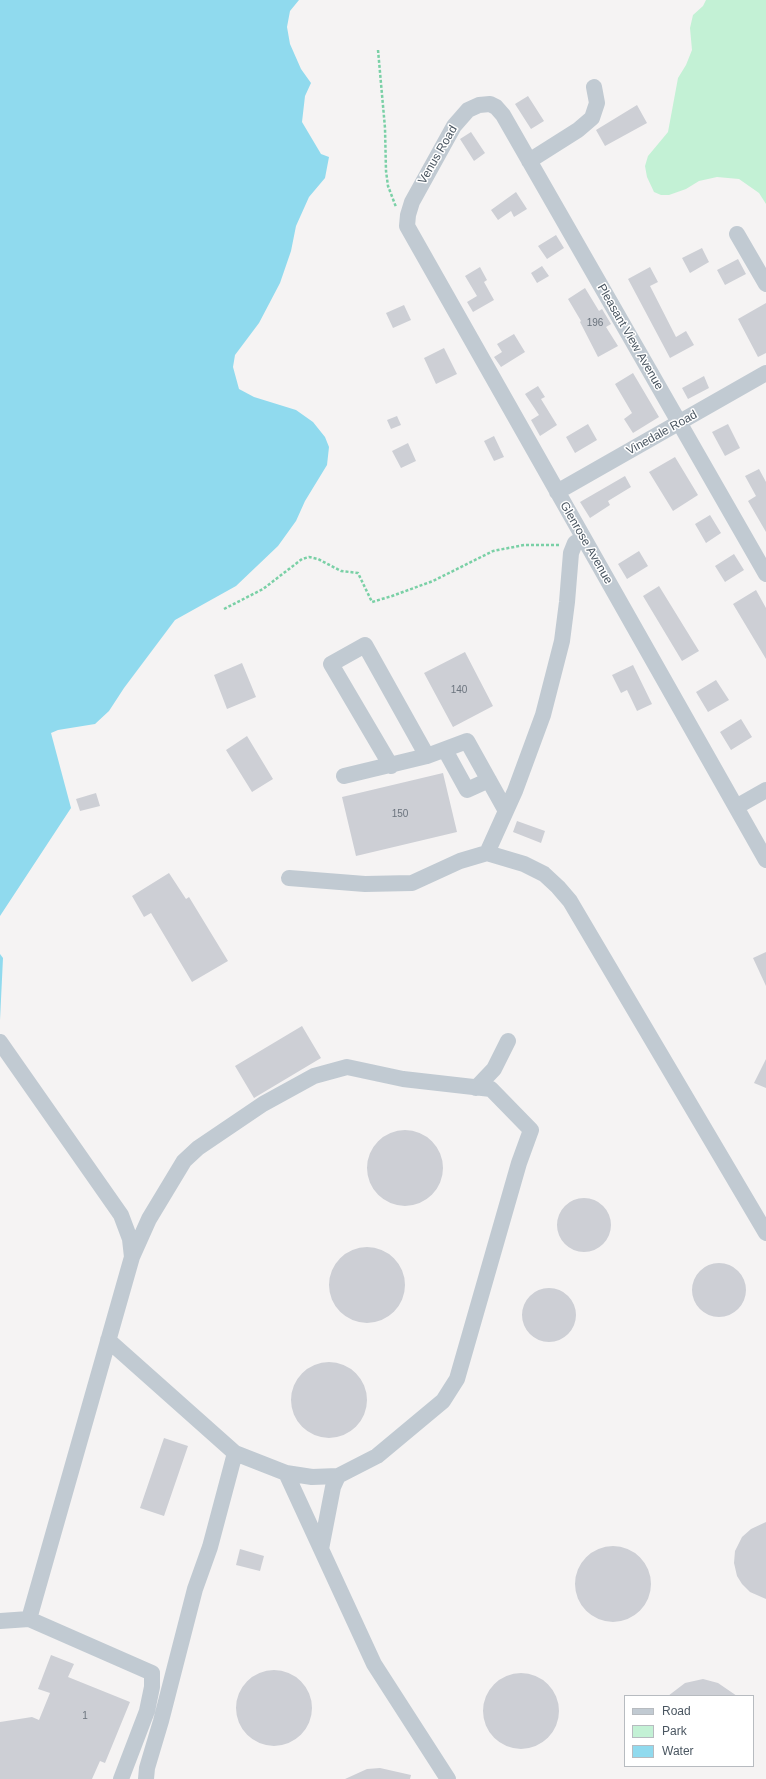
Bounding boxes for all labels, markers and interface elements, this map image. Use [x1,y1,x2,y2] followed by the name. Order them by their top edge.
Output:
[415,123,461,187] street label: Venus Road
[594,282,666,392] street label: Pleasant View Avenue
[587,317,603,329] house number: 196
[624,408,700,458] street label: Vinedale Road
[557,499,615,587] street label: Glenrose Avenue
[451,684,467,696] house number: 140
[392,808,408,820] house number: 150
[624,1695,754,1767] legend
[662,1704,691,1718] text: Road
[82,1710,88,1722] house number: 1
[662,1724,687,1738] text: Park
[662,1744,694,1758] text: Water

